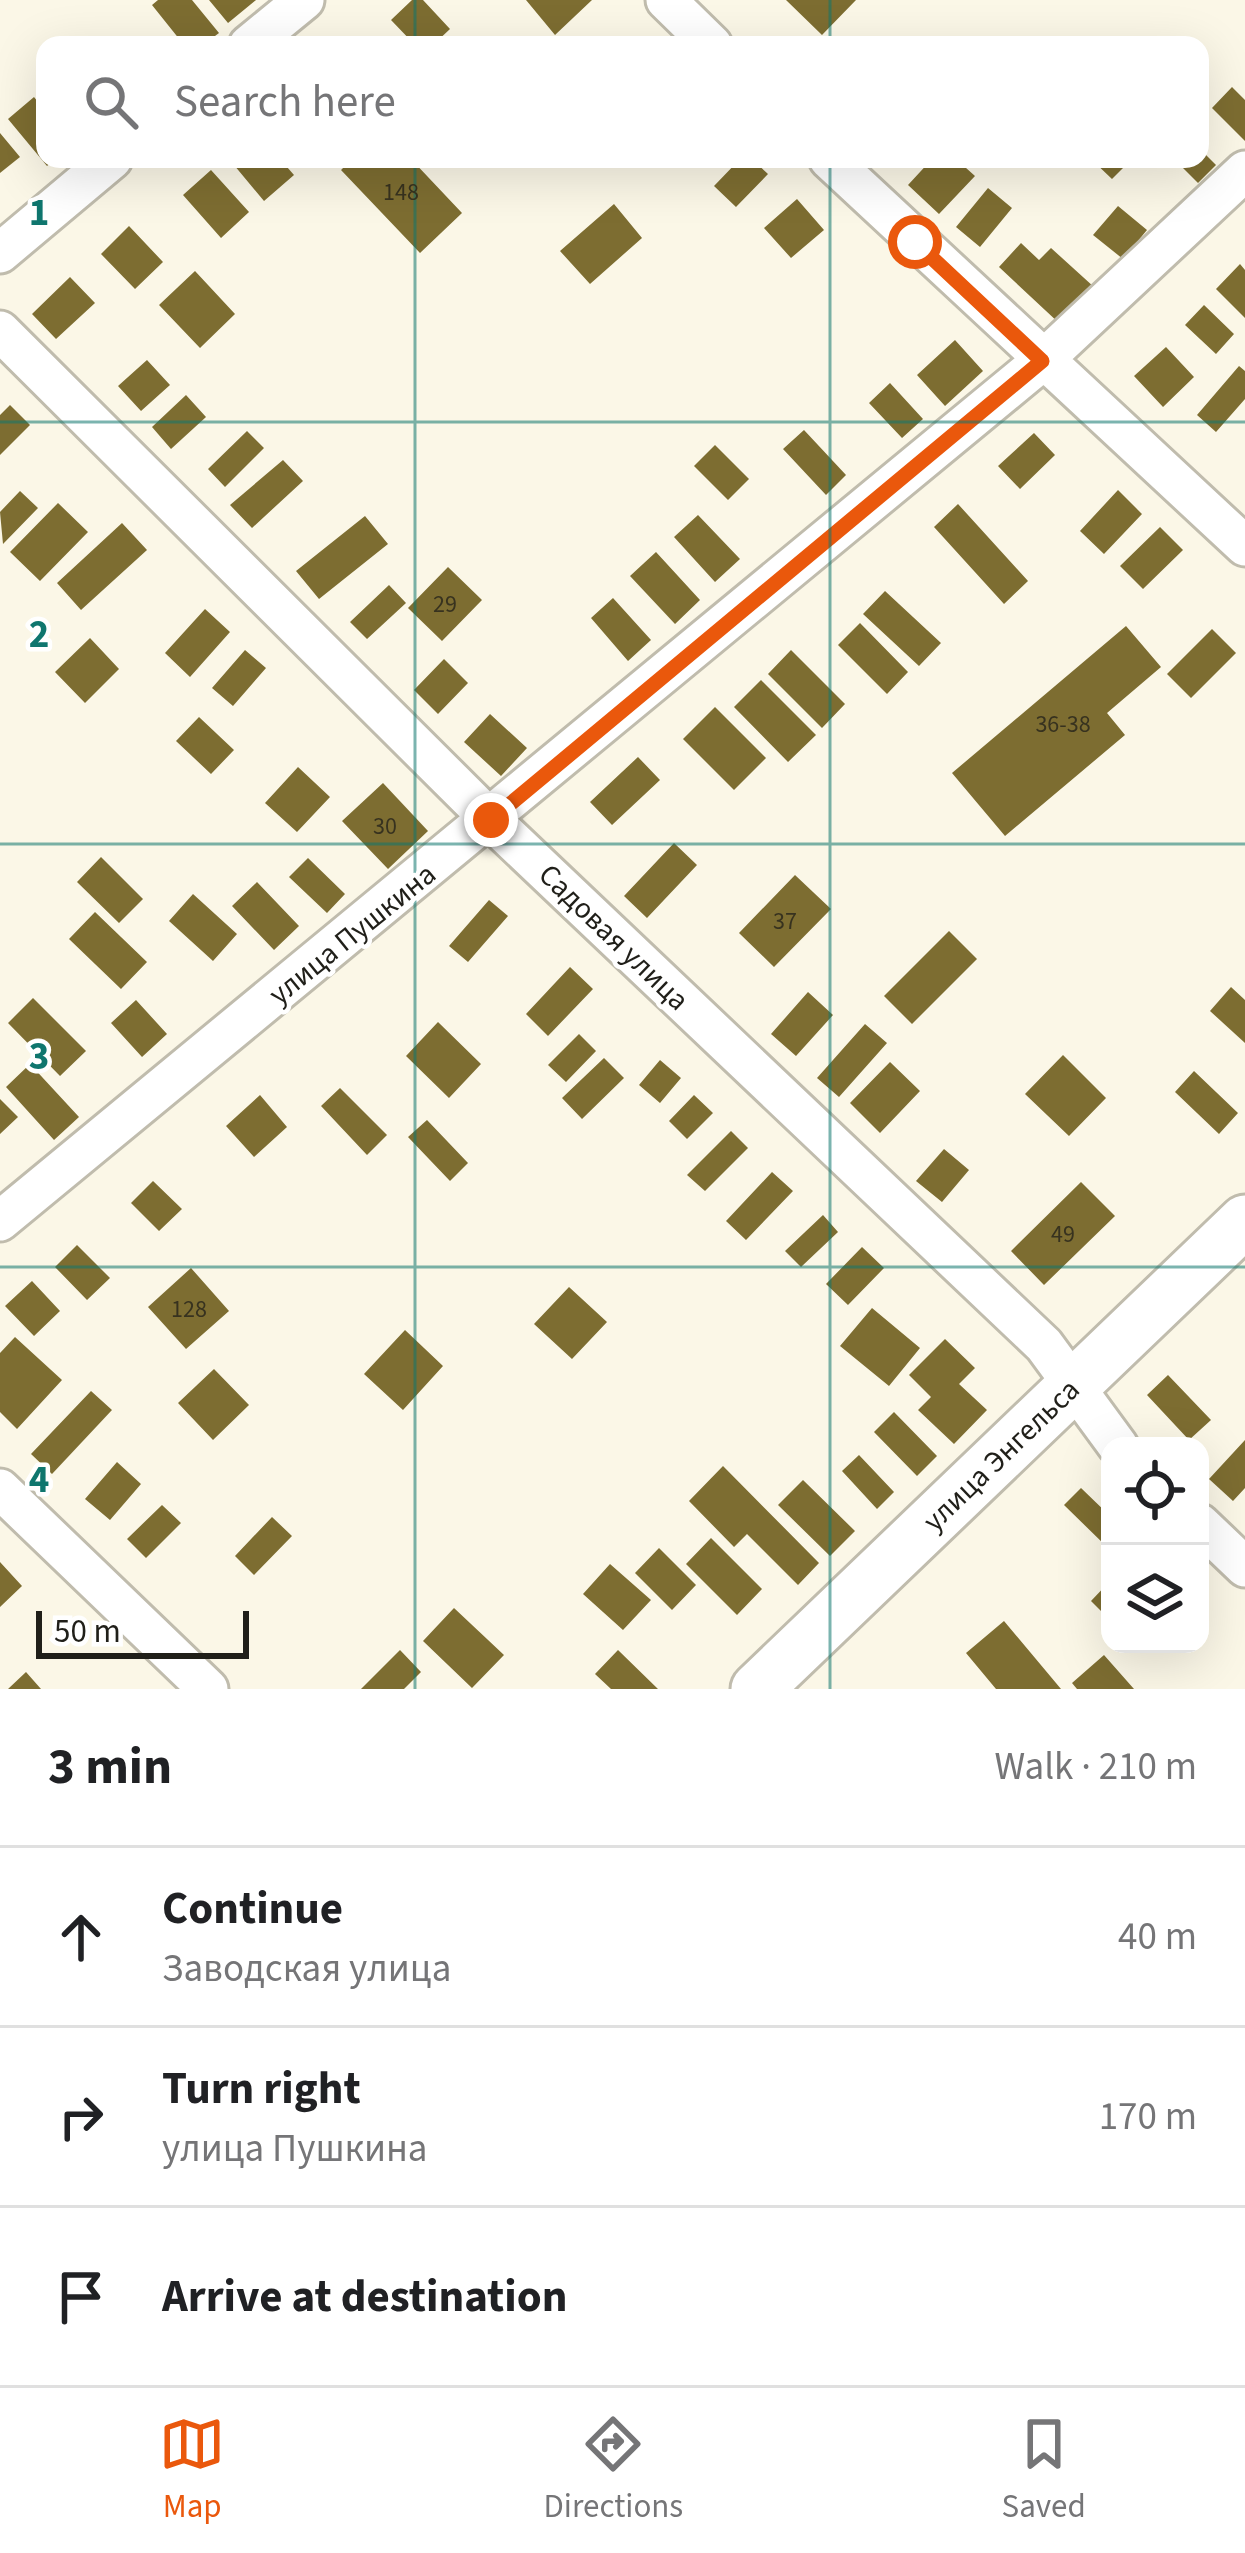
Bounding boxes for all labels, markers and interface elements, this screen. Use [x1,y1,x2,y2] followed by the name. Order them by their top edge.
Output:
[36,36,1209,168] search box
[78,69,144,135] icon: search
[174,70,396,134] text: Search here
[383,175,419,210] house number: 148
[29,185,49,241] text: 1
[888,215,942,269] route start
[433,587,457,622] house number: 29
[29,607,49,663] text: 2
[1035,707,1091,742] house number: 36-38
[464,793,518,847] route end
[373,809,397,844] house number: 30
[259,853,445,1015] street label: улица Пушкина
[529,854,699,1021] street label: Садовая улица
[773,904,797,939] house number: 37
[29,1029,49,1085] text: 3
[1051,1217,1075,1252] house number: 49
[171,1292,207,1327] house number: 128
[913,1369,1090,1542] street label: улица Энгельса
[1101,1437,1209,1653] map controls
[1101,1437,1209,1545] button: locate
[29,1452,49,1508] text: 4
[1101,1545,1209,1653] button: layers
[36,1605,249,1658] scale bar
[54,1608,121,1655] text: 50 m
[48,1731,172,1803] text: 3 min
[994,1739,1197,1795] text: Walk · 210 m
[162,1877,343,1941] text: Continue
[48,1904,114,1970] icon: ahead
[1118,1909,1197,1965] text: 40 m
[162,1941,451,1997] text: Заводская улица
[162,2057,361,2121] text: Turn right
[48,2084,114,2150] icon: right
[1099,2089,1197,2145] text: 170 m
[162,2121,428,2177] text: улица Пушкина
[48,2264,114,2330] icon: arrive
[162,2265,567,2329] text: Arrive at destination
[159,2411,225,2530] tab: Map
[544,2411,683,2530] tab: Directions
[1002,2411,1086,2530] tab: Saved

